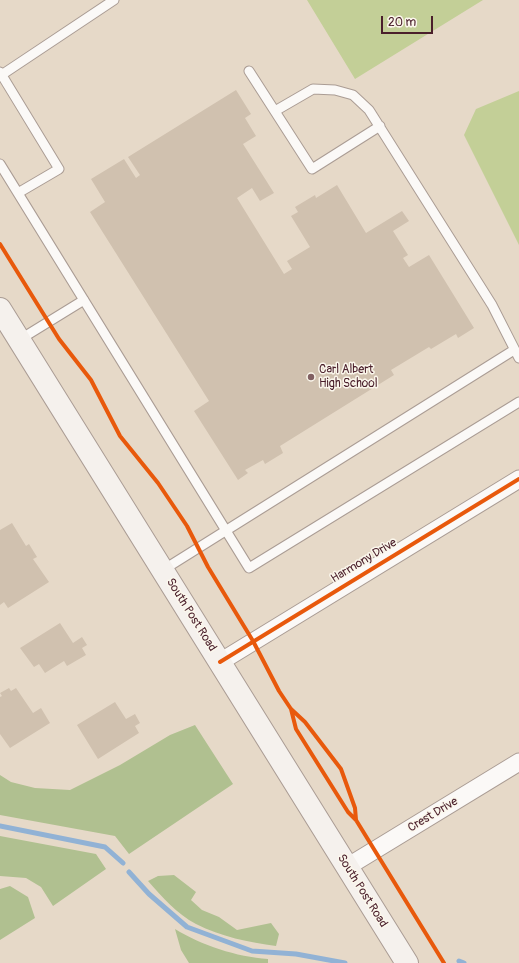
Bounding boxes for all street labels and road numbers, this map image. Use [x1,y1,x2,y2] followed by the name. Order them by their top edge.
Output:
[328,536,400,586] street label: Harmony Drive
[163,576,219,654] street label: South Post Road
[405,794,461,836] street label: Crest Drive
[334,852,390,930] street label: South Post Road

